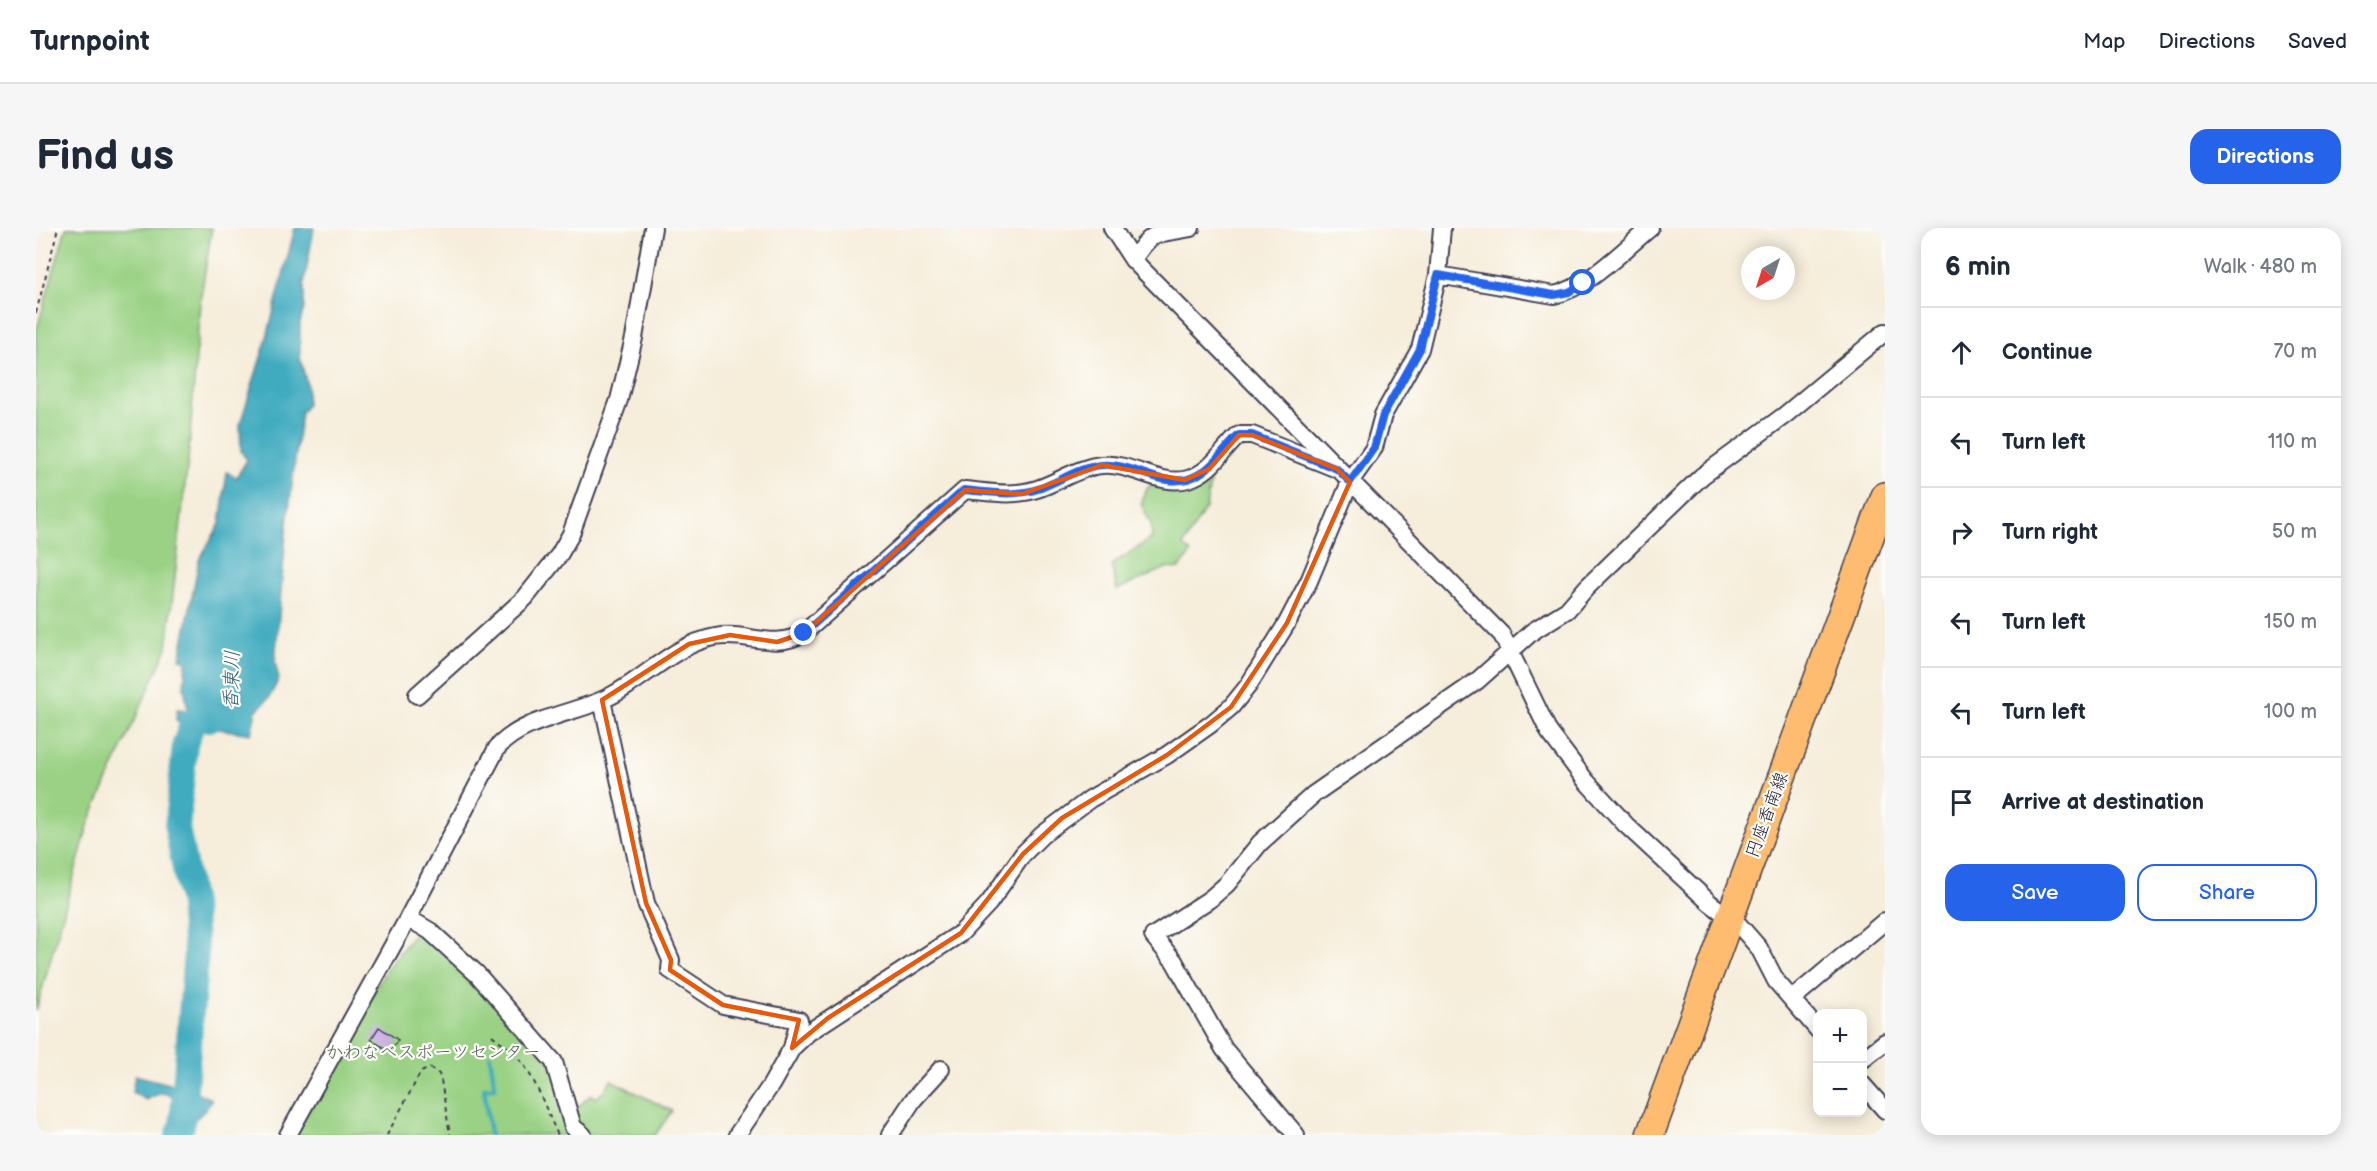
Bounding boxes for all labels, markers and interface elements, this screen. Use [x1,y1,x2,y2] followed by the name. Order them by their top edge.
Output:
[30,25,150,58] text: Turnpoint
[2083,29,2126,54] text: Map
[2159,29,2255,54] text: Directions
[2288,29,2347,54] text: Saved
[2190,129,2341,184] button: Directions
[36,131,174,182] text: Find us
[1741,246,1795,300] north arrow
[1945,252,2011,283] text: 6 min
[2204,255,2317,279] text: Walk · 480 m
[1569,269,1595,295] route start
[1945,336,1978,369] icon: ahead
[2002,339,2092,366] text: Continue
[2273,340,2317,364] text: 70 m
[1945,426,1978,459] icon: left
[2002,429,2086,456] text: Turn left
[2268,430,2317,454] text: 110 m
[1945,516,1978,549] icon: right
[2002,519,2098,546] text: Turn right
[2272,520,2317,544] text: 50 m
[1945,606,1978,639] icon: left
[2002,609,2086,636] text: Turn left
[2264,610,2317,634] text: 150 m
[790,619,816,645] route end
[219,650,245,710] water label: 香東川
[1945,696,1978,729] icon: left
[2002,699,2086,726] text: Turn left
[2264,700,2317,724] text: 100 m
[1742,769,1792,861] street label: 円座香南線
[1945,786,1978,819] icon: arrive
[2002,789,2204,816] text: Arrive at destination
[1945,864,2125,921] button: Save
[2137,864,2317,921] button: Share
[1813,1009,1867,1117] map controls
[1813,1009,1867,1063] button: +
[326,1042,540,1063] park label: かわなべスポーツセンター
[1813,1063,1867,1117] button: −

